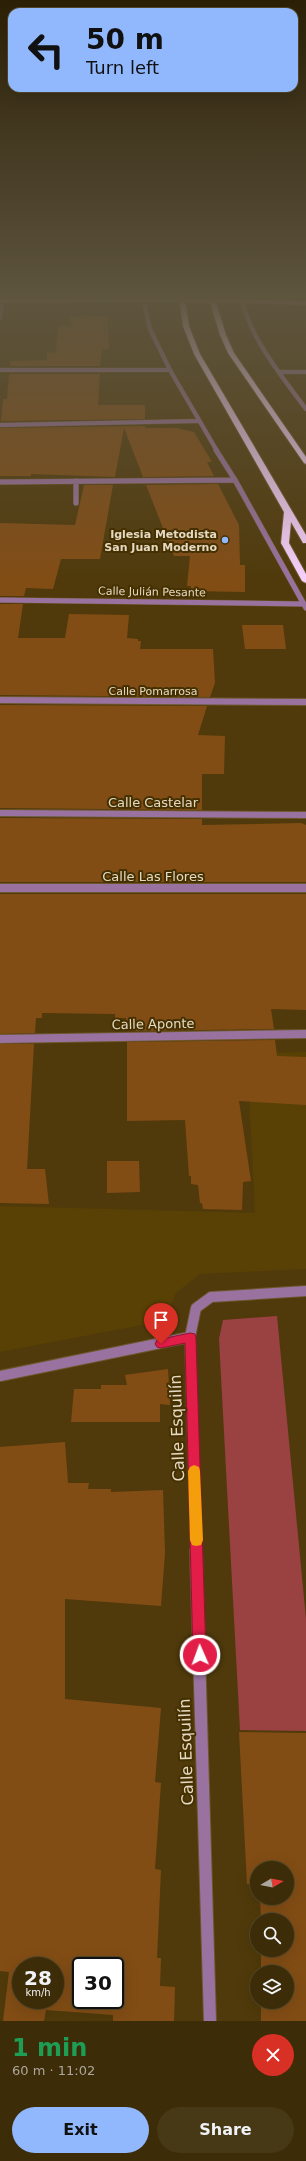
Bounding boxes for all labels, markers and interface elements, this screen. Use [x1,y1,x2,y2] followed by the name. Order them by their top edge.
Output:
[86,23,164,56] text: 50 m
[20,24,72,76] icon: left
[86,57,159,78] text: Turn left
[104,528,217,554] place label: Iglesia Metodista San Juan Moderno
[220,535,230,545] marker: Iglesia Metodista San Juan Moderno
[98,585,206,599] street label: Calle Julián Pesante
[108,685,198,698] street label: Calle Pomarrosa
[108,795,199,810] street label: Calle Castelar
[102,869,204,884] street label: Calle Las Flores
[111,1016,195,1032] street label: Calle Aponte
[144,1303,178,1344] pin
[150,1309,172,1331] icon: arrive
[166,1374,188,1482] street label: Calle Esquilín
[179,1634,221,1676] position arrow
[175,1698,197,1806] street label: Calle Esquilín
[250,1861,294,1905] north arrow
[250,1861,294,2009] map controls
[250,1913,294,1957] button: search
[72,1957,124,2009] speed limit sign: 30
[250,1965,294,2009] button: layers
[24,1966,52,1990] text: 28
[25,1987,51,1998] text: km/h
[12,2034,87,2062] text: 1 min
[252,2034,294,2076] button: close
[12,2063,95,2078] text: 60 m · 11:02
[12,2107,149,2153] button: Exit
[157,2107,294,2153] button: Share

